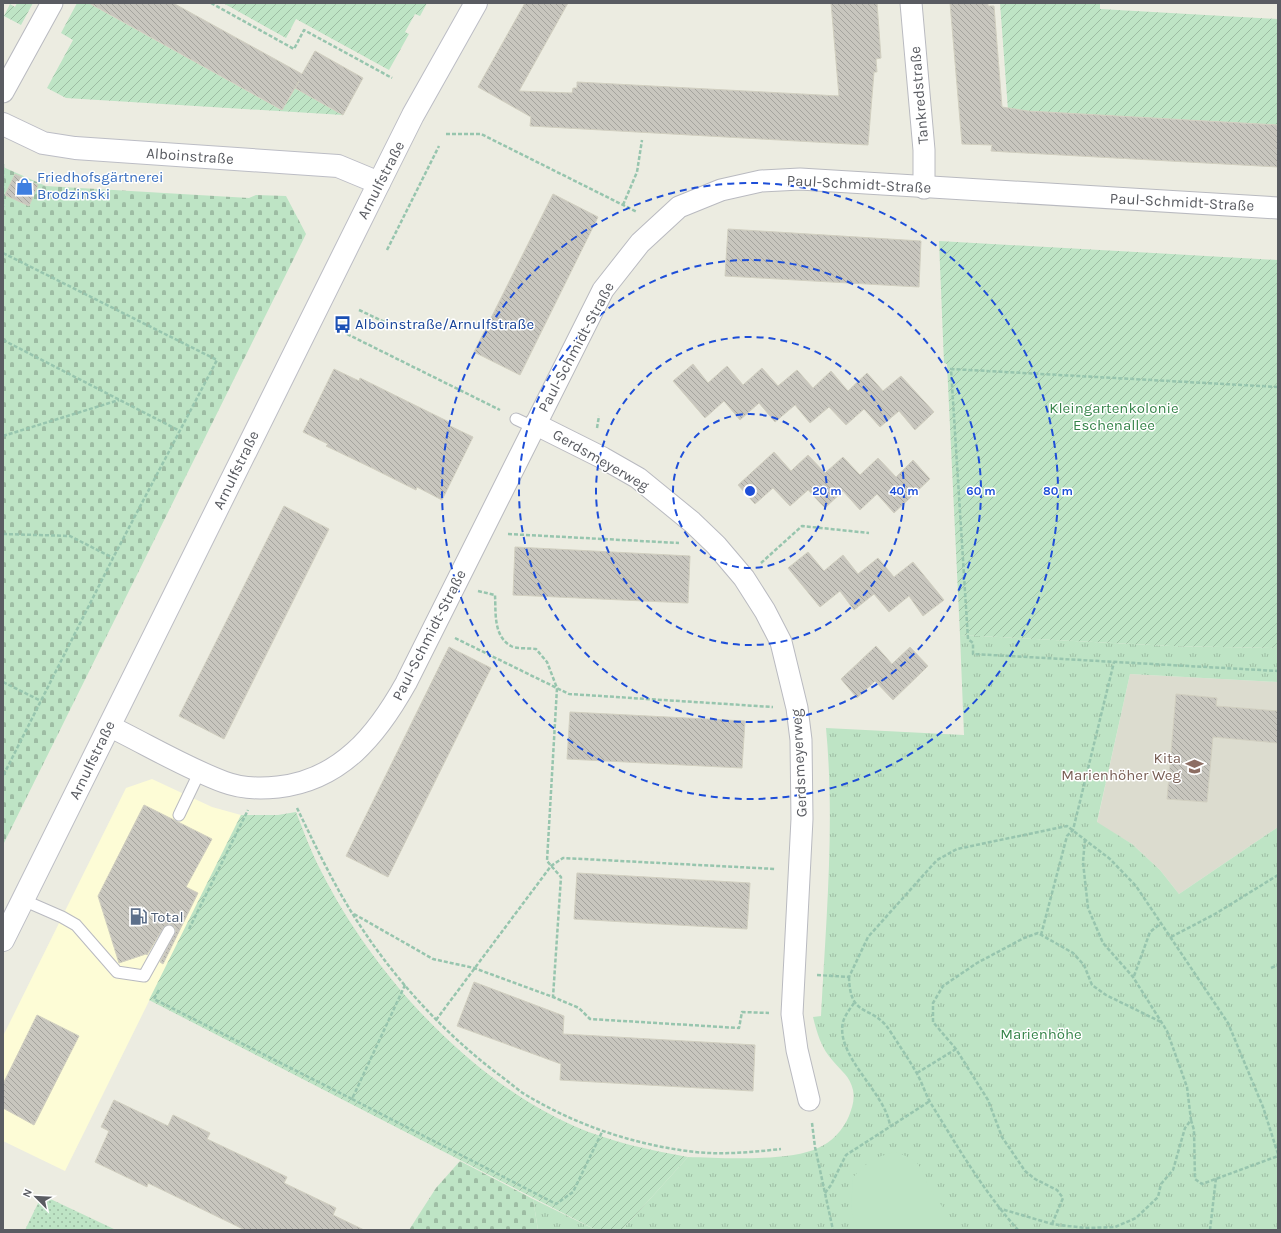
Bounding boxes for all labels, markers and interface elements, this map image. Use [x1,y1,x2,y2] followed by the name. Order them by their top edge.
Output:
[906,45,932,145] street label: Tankredstraße
[354,138,408,222] street label: Arnulfstraße
[146,144,234,168] street label: Alboinstraße
[37,168,163,203] place label: Friedhofsgärtnerei Brodzinski
[786,171,932,197] street label: Paul-Schmidt-Straße
[14,176,34,196] shop icon: Friedhofsgärtnerei Brodzinski
[1109,189,1255,215] street label: Paul-Schmidt-Straße
[534,279,618,415] street label: Paul-Schmidt-Straße
[332,314,352,334] bus stop icon: Alboinstraße/Arnulfstraße
[355,315,534,333] place label: Alboinstraße/Arnulfstraße
[1049,399,1179,434] park label: Kleingartenkolonie Eschenallee
[550,425,653,495] street label: Gerdsmeyerweg
[209,428,263,512] street label: Arnulfstraße
[743,484,757,498] centre of rings
[812,484,842,498] text: 20 m
[889,484,919,498] text: 40 m
[966,484,996,498] text: 60 m
[1043,484,1073,498] text: 80 m
[388,567,470,703] street label: Paul-Schmidt-Straße
[787,708,811,818] street label: Gerdsmeyerweg
[65,718,119,802] street label: Arnulfstraße
[1061,749,1182,784] place label: Kita Marienhöher Weg
[1184,757,1204,777] school or university icon: Kita Marienhöher Weg
[128,907,148,927] fuel station icon: Total
[151,908,184,926] place label: Total
[1000,1025,1082,1043] park label: Marienhöhe
[16,1177,56,1217] north arrow
[20,1187,35,1199] text: N

